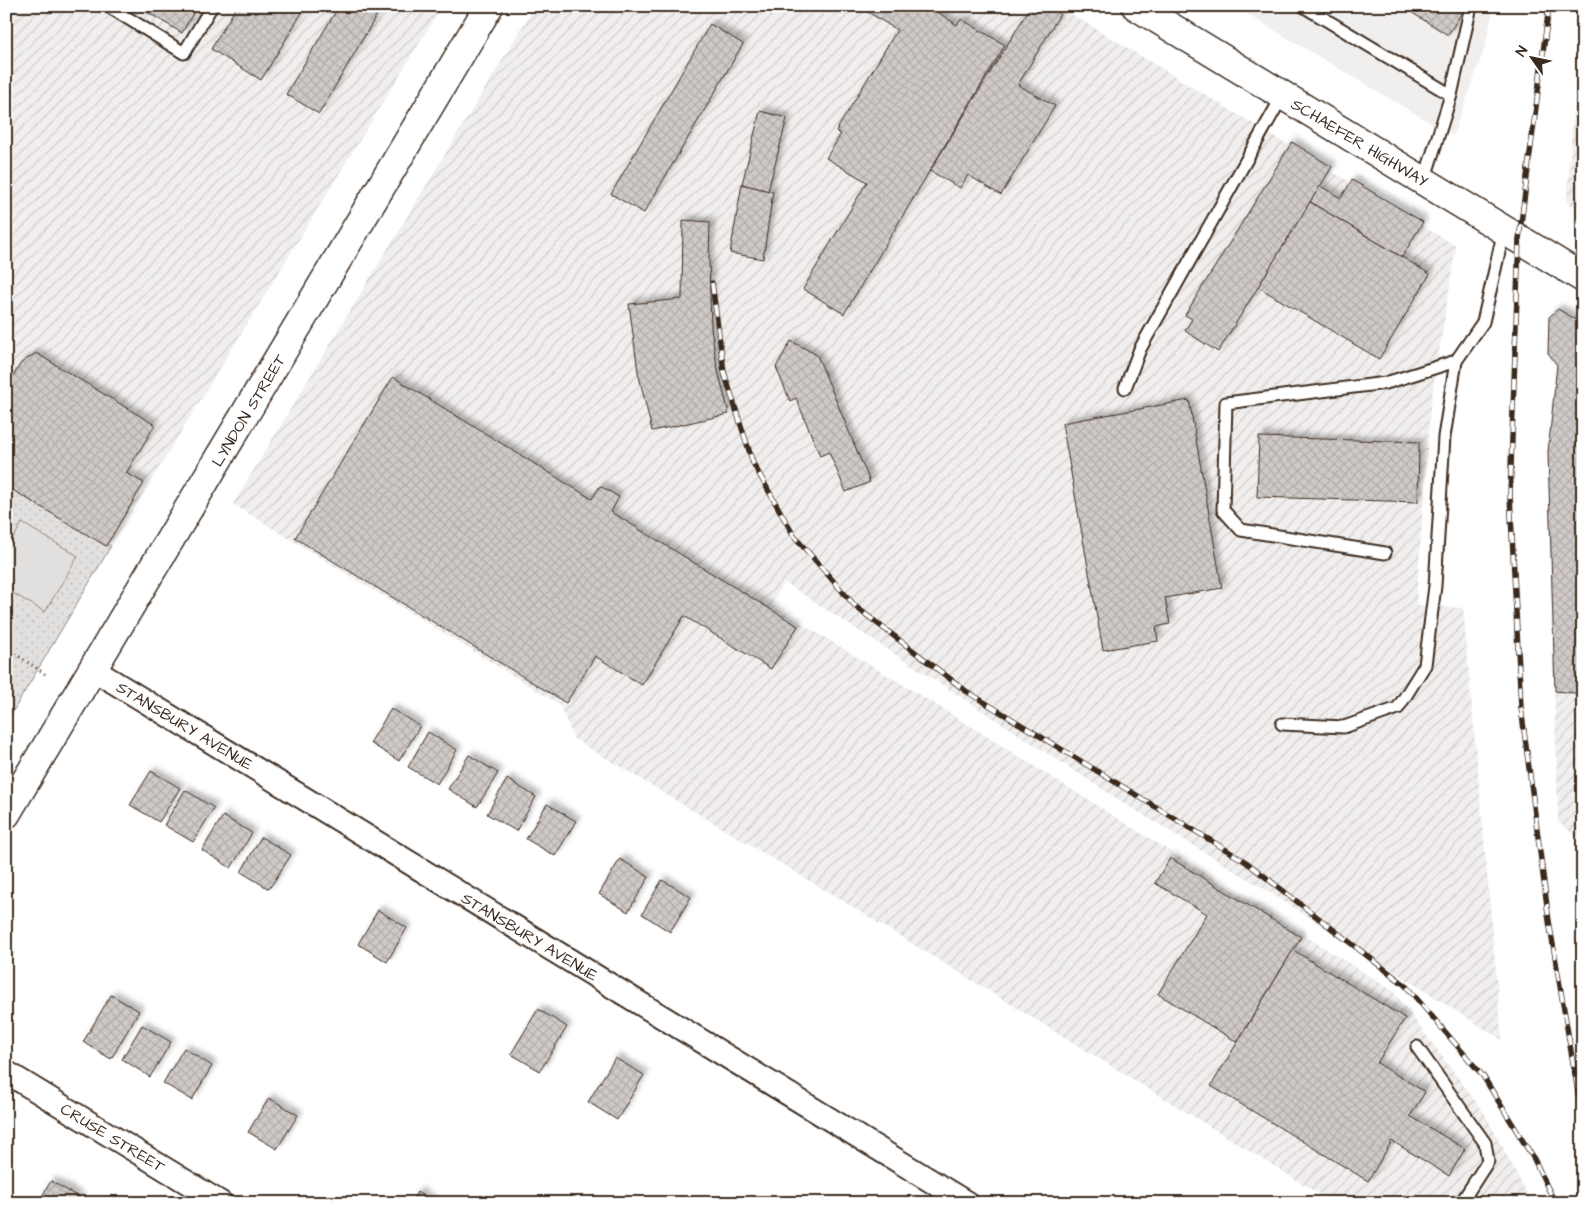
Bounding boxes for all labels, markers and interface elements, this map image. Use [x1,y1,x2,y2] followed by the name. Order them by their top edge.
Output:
[1506,32,1556,82] north arrow
[1511,42,1533,61] text: N
[1287,93,1432,193] street label: SCHAEFER HIGHWAY
[207,350,291,471] street label: LYNDON STREET
[112,676,257,776] street label: STANSBURY AVENUE
[457,887,602,987] street label: STANSBURY AVENUE
[56,1098,169,1178] street label: CRUSE STREET

